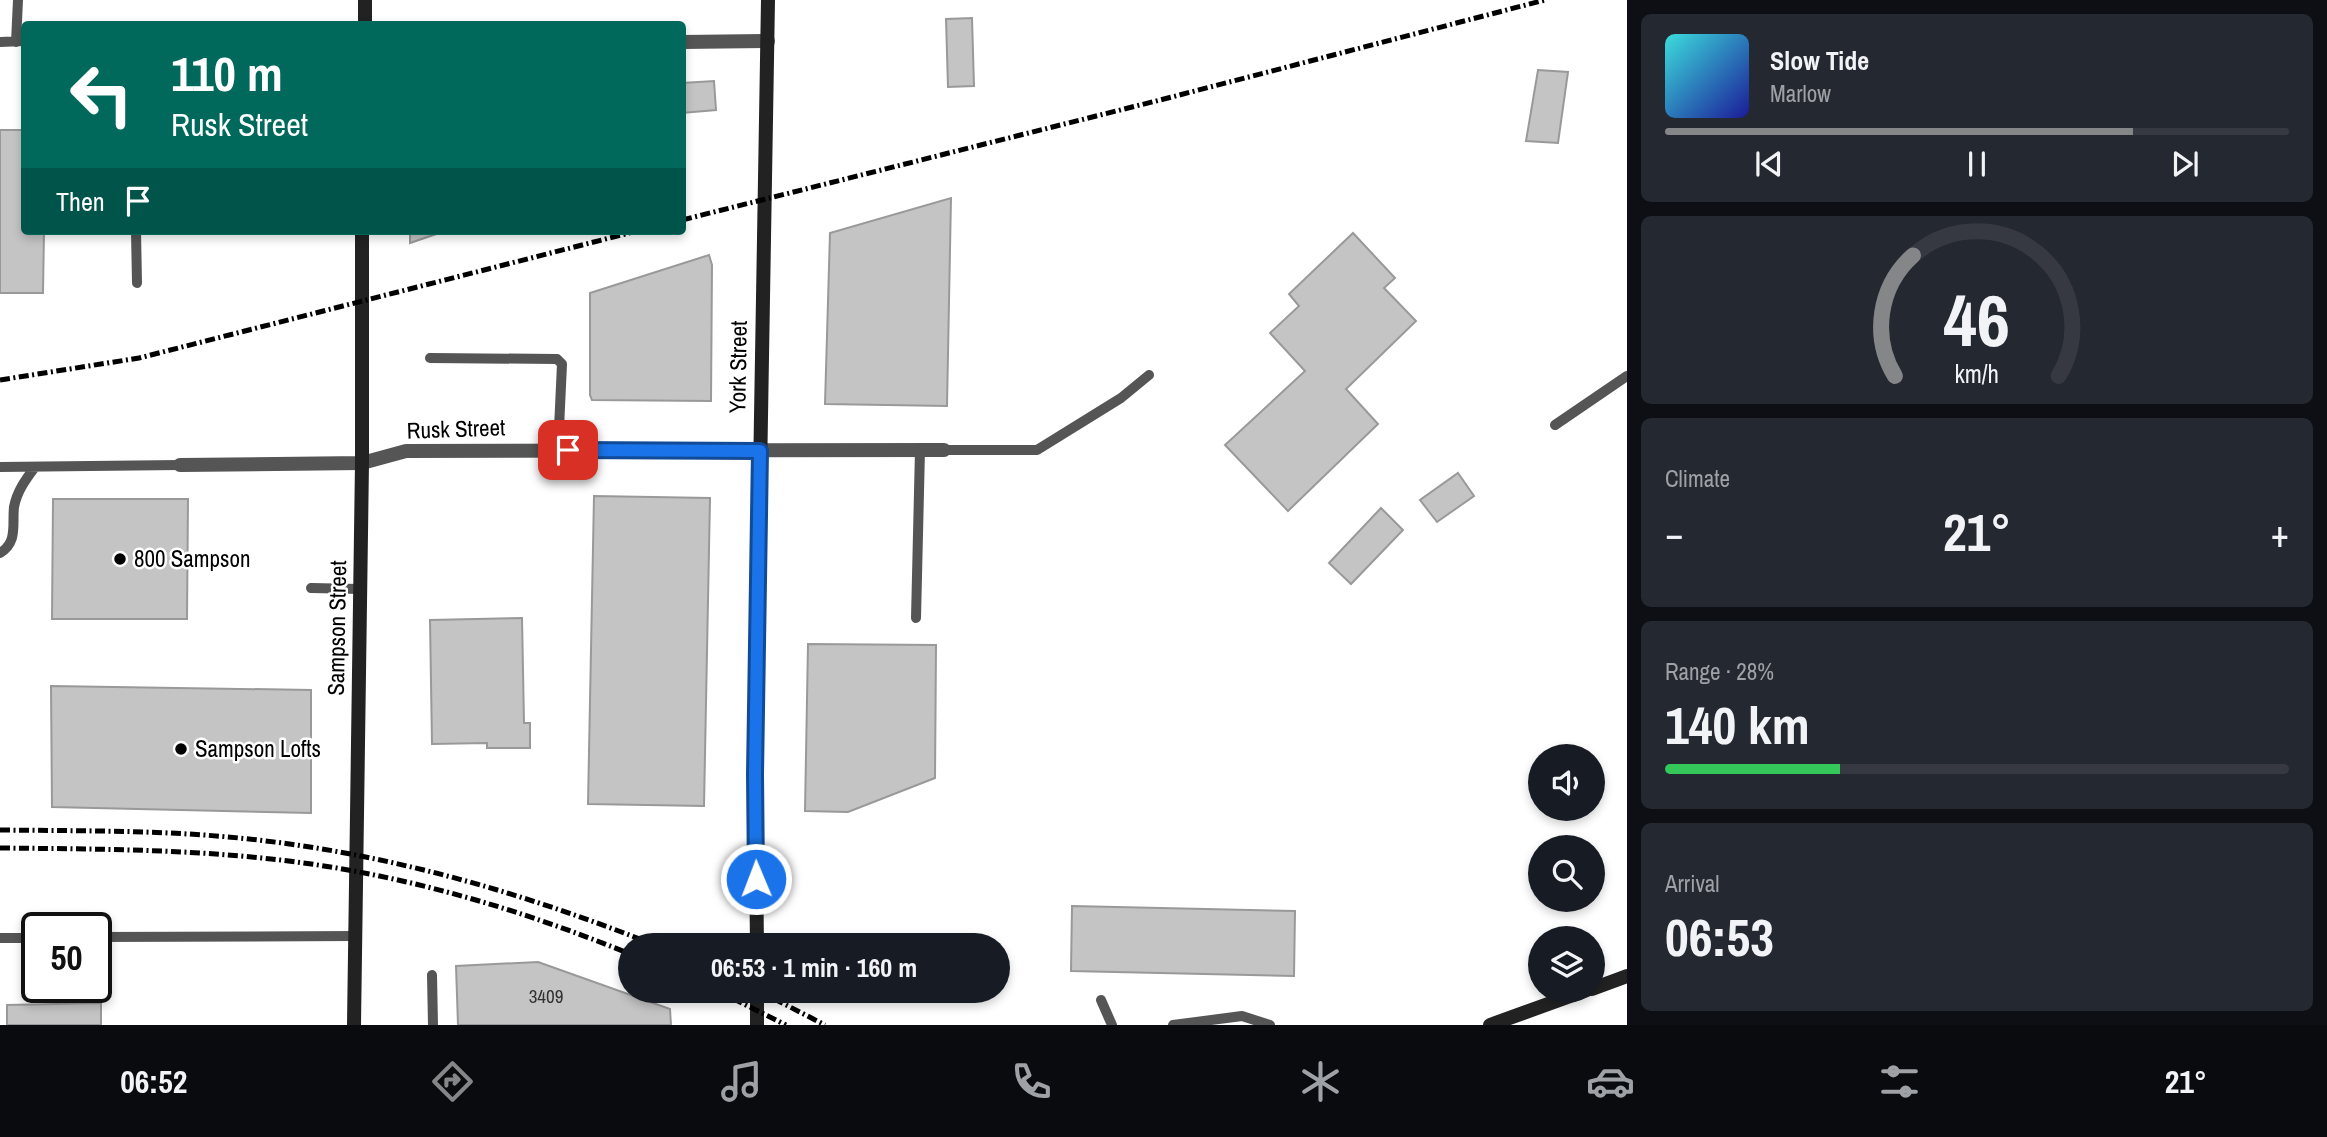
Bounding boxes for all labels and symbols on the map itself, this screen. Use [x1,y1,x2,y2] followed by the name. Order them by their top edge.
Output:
[721,320,754,414] street label: York Street
[406,411,506,446] street label: Rusk Street
[538,420,598,480] pin
[134,543,250,574] place label: 800 Sampson
[112,551,128,567] marker: 800 Sampson
[320,560,353,696] street label: Sampson Street
[195,733,321,764] place label: Sampson Lofts
[173,741,189,757] marker: Sampson Lofts
[719,842,793,916] position arrow
[21,912,112,1003] speed limit sign: 50
[529,983,563,1009] house number: 3409

